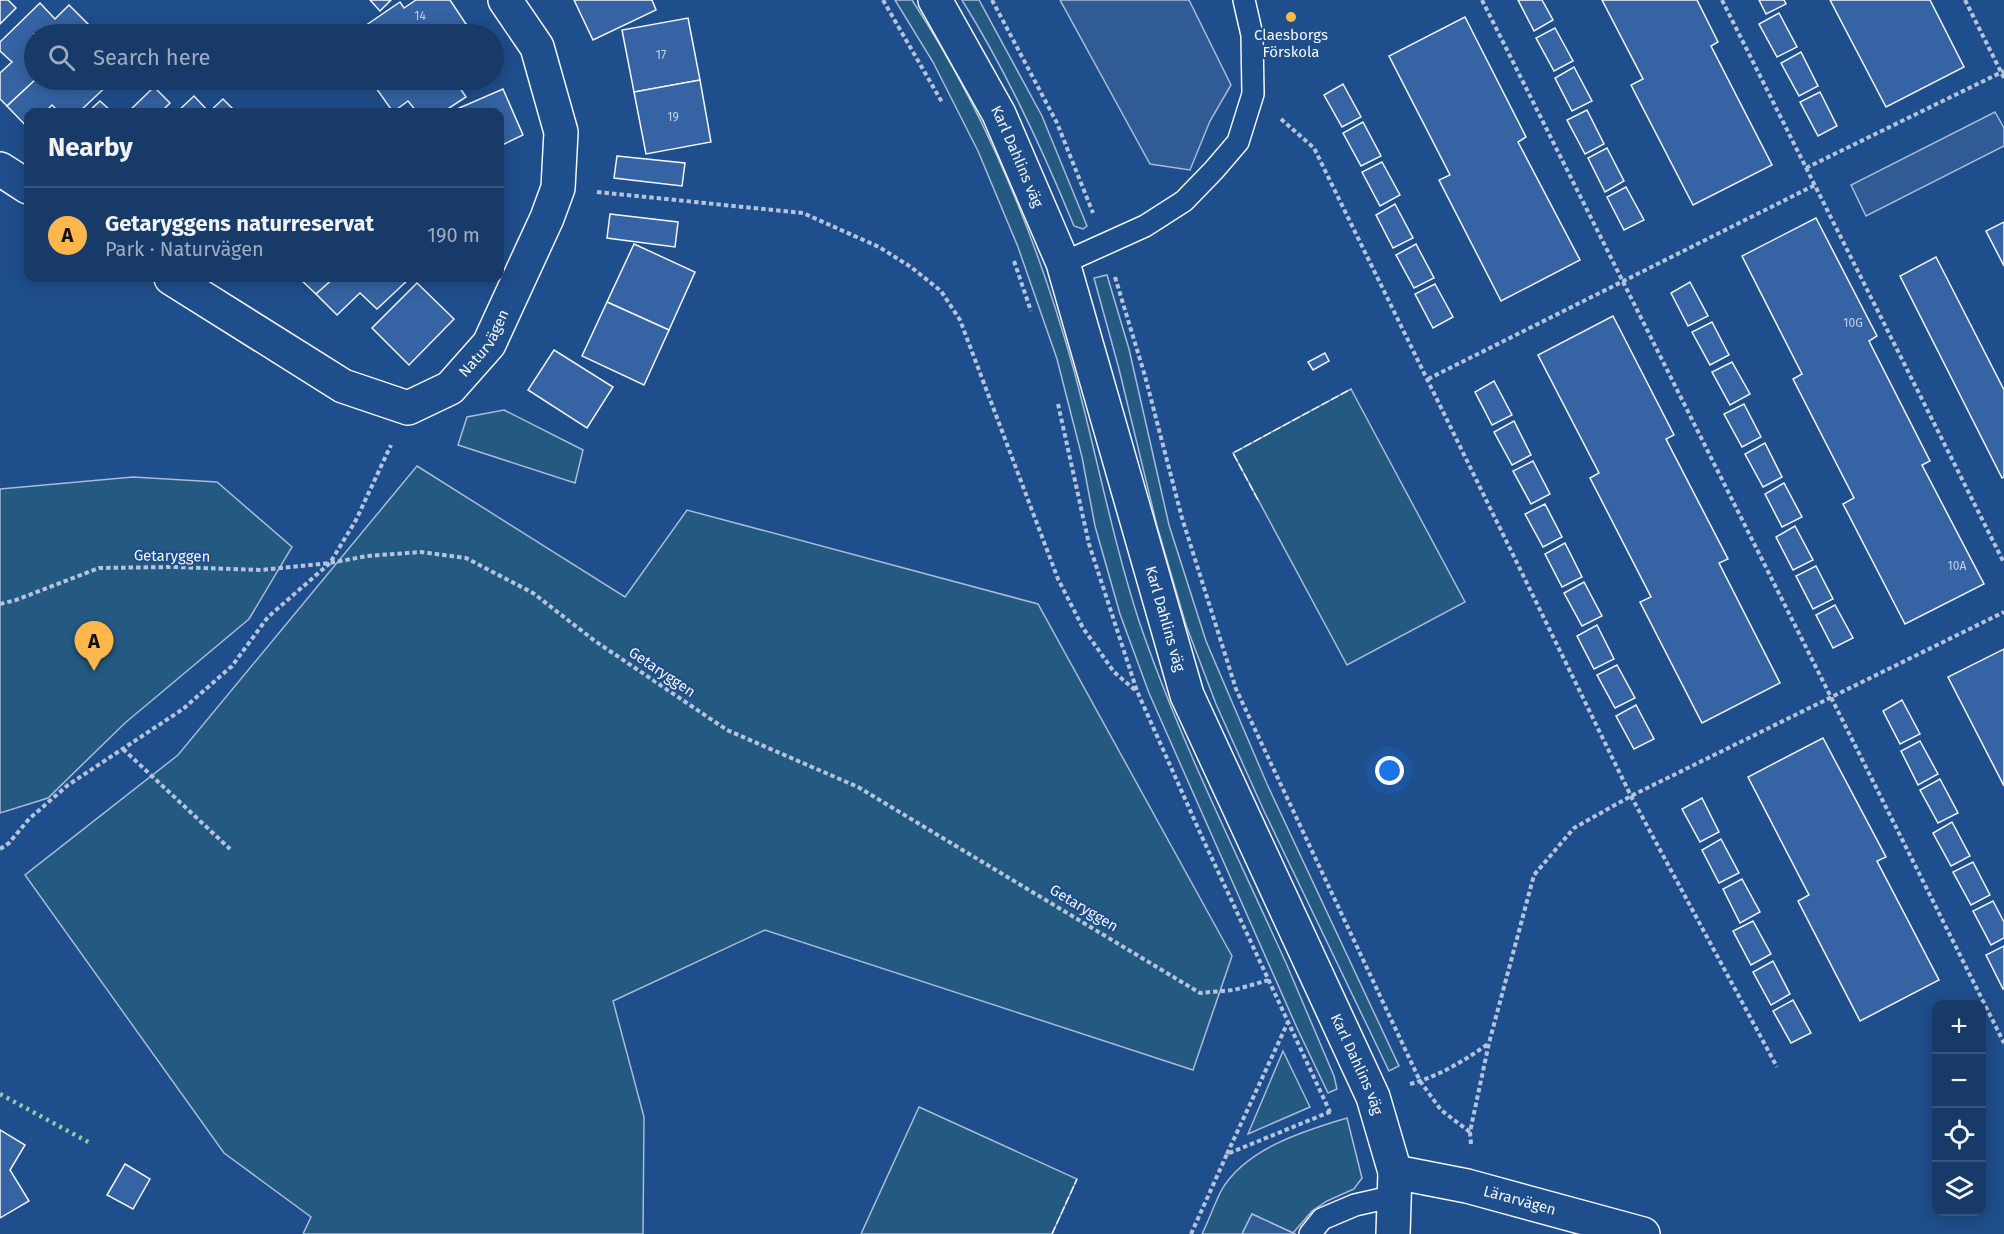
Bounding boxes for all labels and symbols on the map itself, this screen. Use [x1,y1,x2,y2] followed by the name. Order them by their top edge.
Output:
[414,9,426,23] house number: 14
[1284,10,1298,24] marker: Claesborgs Förskola
[1254,26,1328,61] place label: Claesborgs Förskola
[656,48,666,62] house number: 17
[987,102,1047,210] street label: Karl Dahlins väg
[667,110,679,124] house number: 19
[455,307,513,381] street label: Naturvägen
[1843,316,1863,330] house number: 10G
[134,546,210,566] street label: Getaryggen
[1948,559,1967,573] house number: 10A
[1141,564,1189,674] street label: Karl Dahlins väg
[74,622,113,671] pin: A
[625,643,699,701] street label: Getaryggen
[1375,756,1404,785] your location
[1047,881,1121,935] street label: Getaryggen
[1327,1011,1387,1117] street label: Karl Dahlins väg
[1481,1182,1558,1219] street label: Lärarvägen

